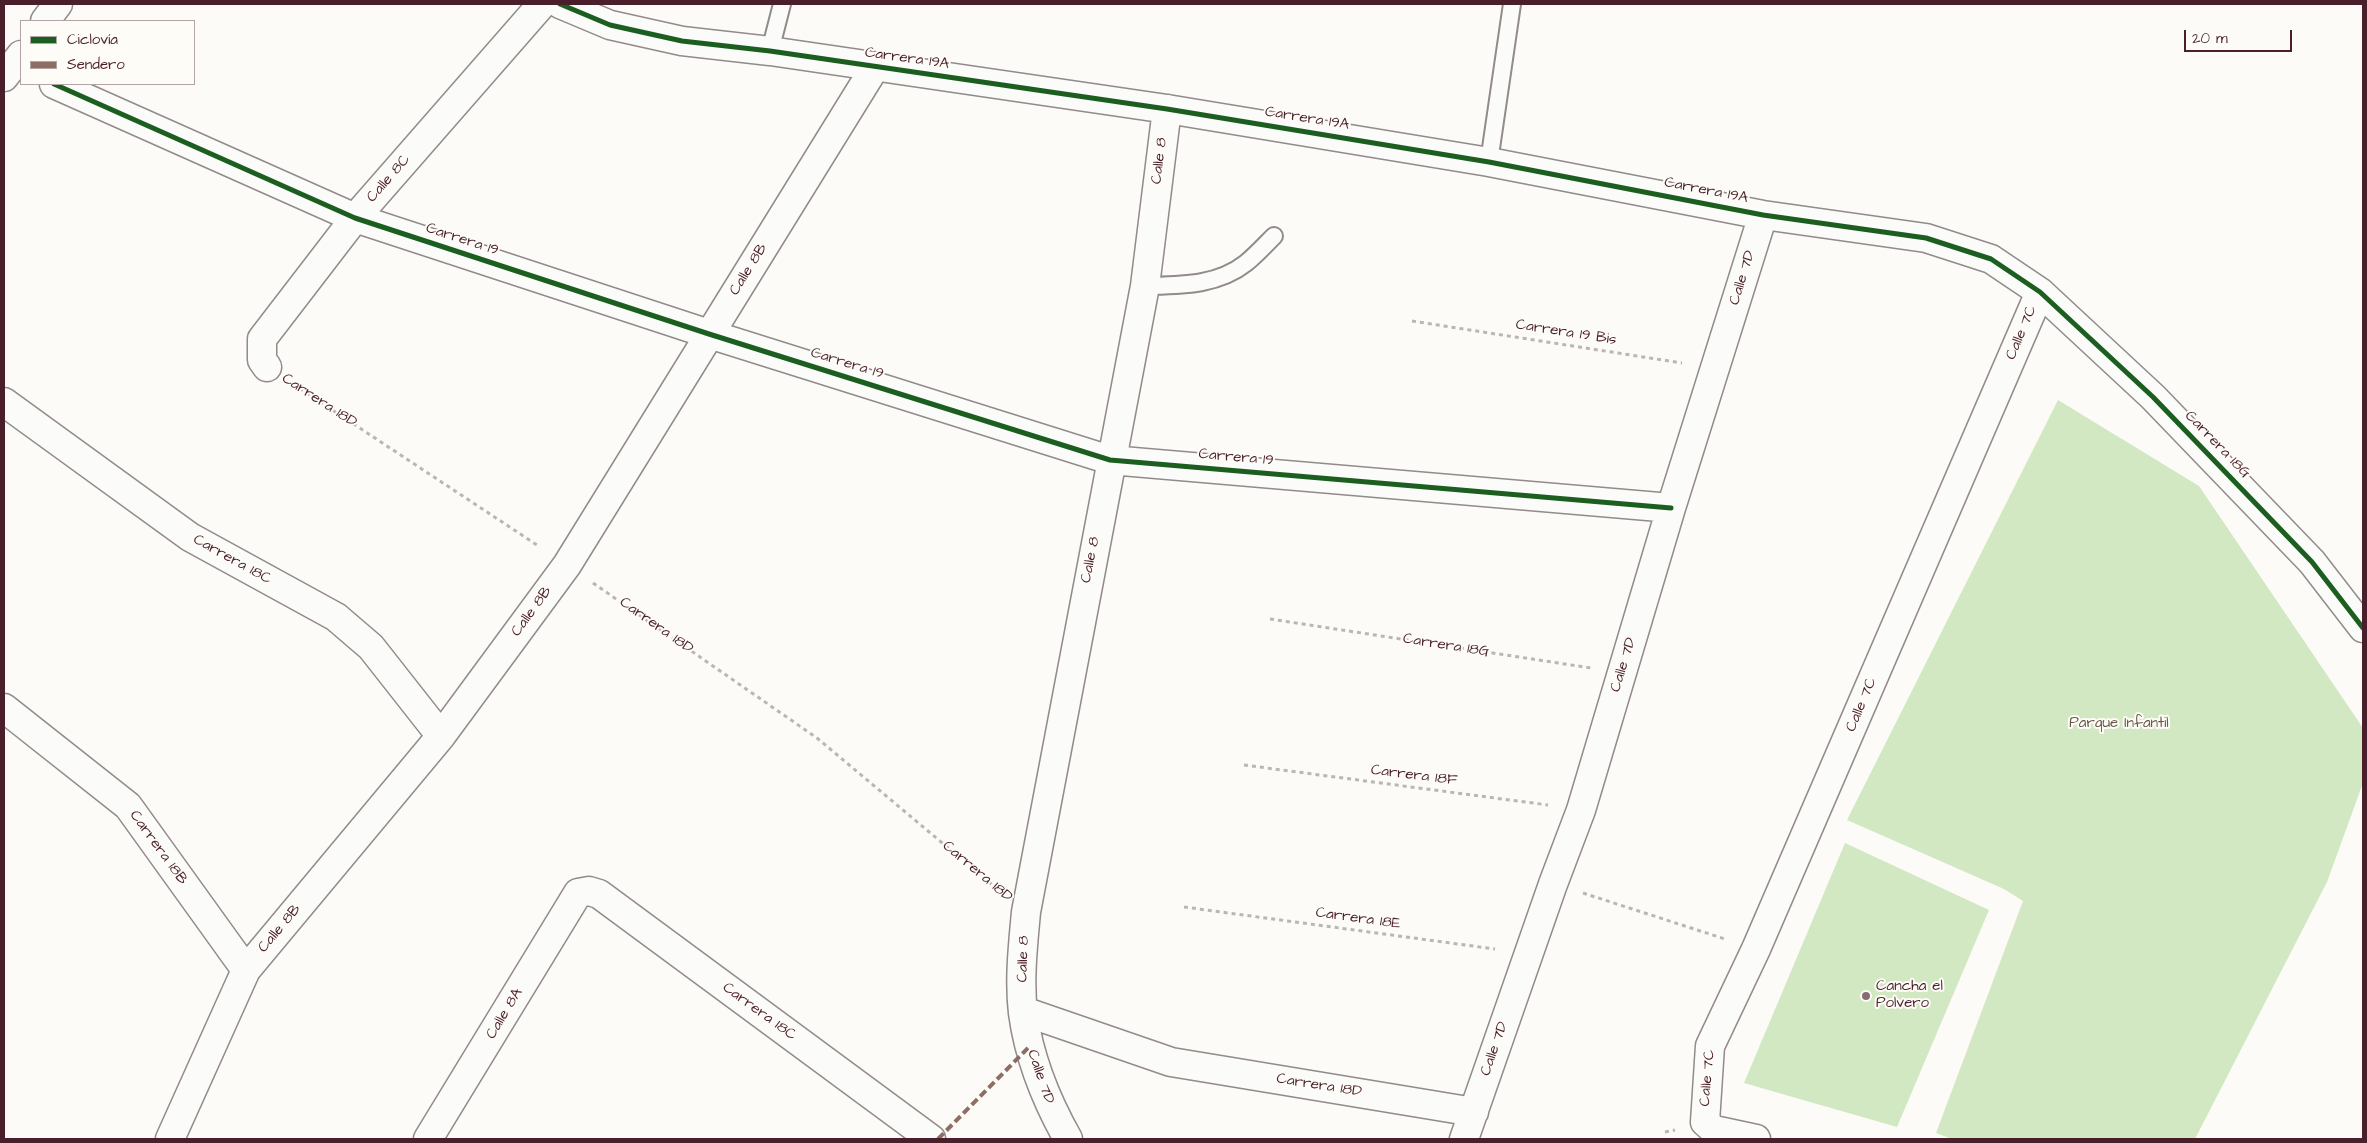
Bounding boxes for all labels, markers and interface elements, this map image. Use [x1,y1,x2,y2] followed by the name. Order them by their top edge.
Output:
[20,20,195,85] legend
[2187,20,2294,52] scale bar
[2192,28,2228,49] text: 20 m
[67,29,118,50] text: Ciclovía
[864,44,950,74] street label: Carrera 19A
[67,54,125,75] text: Sendero
[1264,103,1350,135] street label: Carrera 19A
[1148,137,1172,185] street label: Calle 8
[363,151,415,207] street label: Calle 8C
[1663,174,1749,208] street label: Carrera 19A
[423,220,501,260] street label: Carrera 19
[726,241,772,299] street label: Calle 8B
[1726,249,1760,307] street label: Calle 7D
[2003,303,2041,363] street label: Calle 7C
[1514,316,1618,350] street label: Carrera 19 Bis
[808,344,886,384] street label: Carrera 19
[278,370,360,432] street label: Carrera 18D
[2180,408,2254,482] street label: Carrera 18G
[1198,446,1274,470] street label: Carrera 19
[190,531,274,589] street label: Carrera 18C
[1078,535,1104,585] street label: Calle 8
[508,583,556,641] street label: Calle 8B
[616,594,696,658] street label: Carrera 18D
[1402,630,1490,662] street label: Carrera 18G
[1607,636,1641,694] street label: Calle 7D
[1843,675,1881,735] street label: Calle 7C
[2069,715,2169,733] park label: Parque Infantil
[1370,762,1458,790] street label: Carrera 18F
[125,807,191,889] street label: Carrera 18B
[938,837,1016,907] street label: Carrera 18D
[255,901,305,957] street label: Calle 8B
[1314,904,1402,934] street label: Carrera 18E
[1014,935,1034,983] street label: Calle 8
[1876,978,1943,1013] place label: Cancha el Polvero
[718,979,800,1045] street label: Carrera 18C
[483,985,527,1043] street label: Calle 8A
[1860,990,1872,1002] marker: Cancha el Polvero
[1477,1020,1513,1078] street label: Calle 7D
[1022,1048,1058,1106] street label: Calle 7D
[1697,1049,1719,1107] street label: Calle 7C
[1275,1070,1363,1102] street label: Carrera 18D

